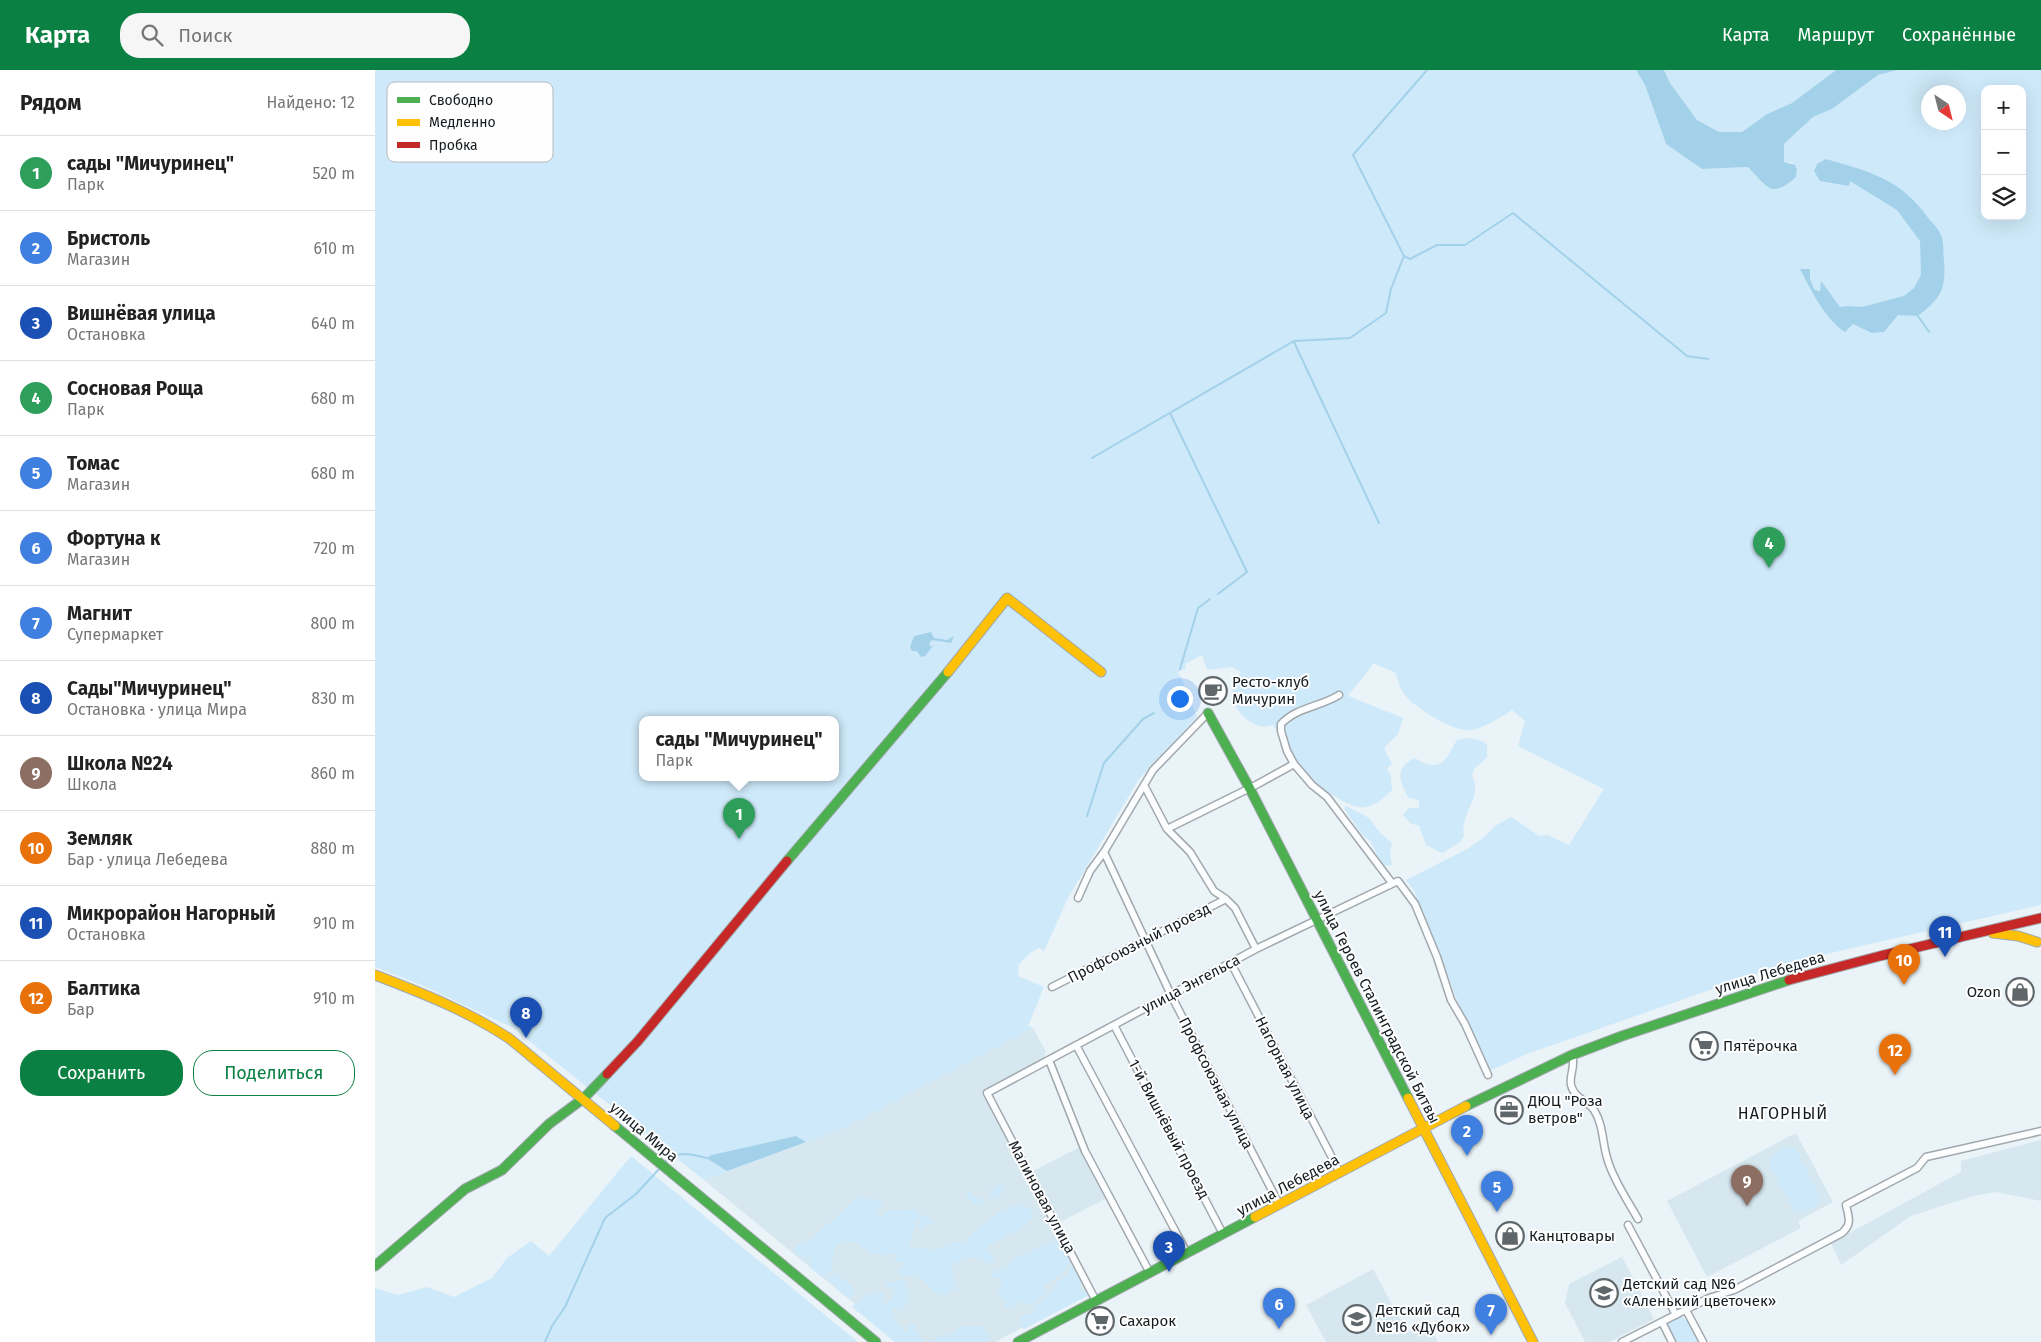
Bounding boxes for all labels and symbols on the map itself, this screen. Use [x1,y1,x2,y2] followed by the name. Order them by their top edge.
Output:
[387,82,553,162] legend
[1921,85,1966,130] north arrow
[429,92,493,109] text: Свободно
[429,114,496,131] text: Медленно
[429,137,478,154] text: Пробка
[1753,527,1785,568] pin: 4
[1232,673,1309,708] place label: Ресто-клуб Мичурин
[1198,676,1228,706] cafe icon: Ресто-клуб Мичурин
[1167,686,1193,712] your location
[723,798,755,839] pin: 1
[1310,888,1444,1126] street label: улица Героев Сталинградской Битвы
[1065,899,1213,987] street label: Профсоюзный проезд
[1929,916,1961,957] pin: 11
[1888,944,1920,985] pin: 10
[1713,948,1827,998] street label: улица Лебедева
[1139,951,1243,1017] street label: улица Энгельса
[2005,977,2035,1007] shop icon: Ozon
[1967,983,2001,1001] place label: Ozon
[510,997,542,1038] pin: 8
[1251,1013,1319,1123] street label: Нагорная улица
[1175,1014,1257,1152] street label: Профсоюзная улица
[1689,1031,1719,1061] supermarket icon: Пятёрочка
[1879,1034,1911,1075] pin: 12
[1723,1037,1798,1055] place label: Пятёрочка
[1125,1056,1213,1202] street label: 1-й Вишнёвый проезд
[1527,1092,1603,1127] place label: ДЮЦ "Роза ветров"
[1494,1095,1524,1125] office icon: ДЮЦ "Роза ветров"
[606,1098,682,1166] street label: улица Мира
[1738,1104,1828,1123] district label: НАГОРНЫЙ
[1451,1115,1483,1156] pin: 2
[1005,1137,1079,1257] street label: Малиновая улица
[1234,1150,1342,1220] street label: улица Лебедева
[1731,1165,1763,1206] pin: 9
[1481,1171,1513,1212] pin: 5
[1495,1221,1525,1251] shop icon: Канцтовары
[1529,1227,1615,1245] place label: Канцтовары
[1153,1231,1185,1272] pin: 3
[1622,1275,1776,1310] place label: Детский сад №6 «Аленький цветочек»
[1589,1278,1619,1308] school or university icon: Детский сад №6 «Аленький цветочек»
[1263,1288,1295,1329] pin: 6
[1475,1294,1507,1335] pin: 7
[1375,1301,1470,1336] place label: Детский сад №16 «Дубок»
[1342,1304,1372,1334] school or university icon: Детский сад №16 «Дубок»
[1085,1306,1115,1336] supermarket icon: Сахарок
[1119,1312,1176,1330] place label: Сахарок

